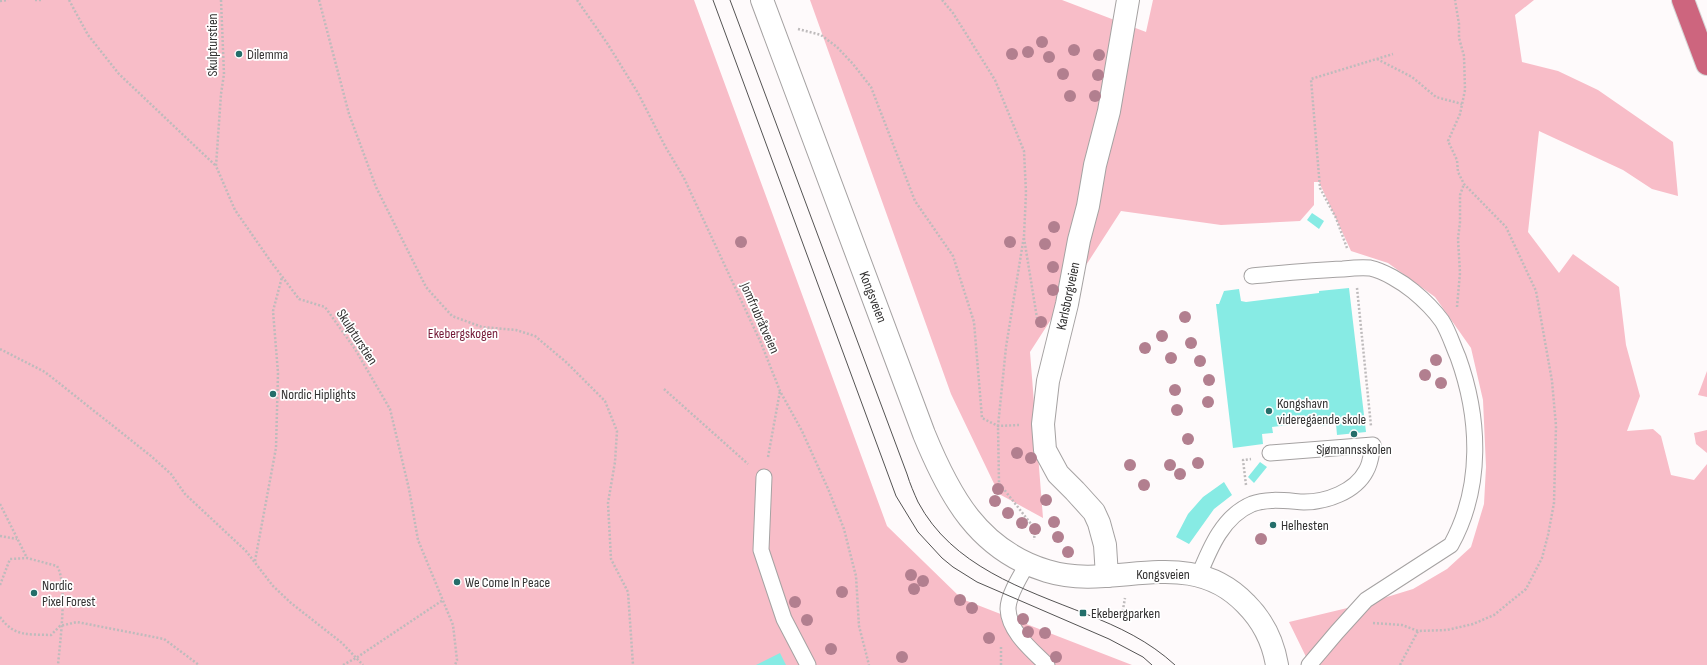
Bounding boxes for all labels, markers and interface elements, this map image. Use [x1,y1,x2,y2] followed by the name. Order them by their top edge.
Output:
[204,13,221,77] street label: Skulpturstien
[247,46,288,63] place label: Dilemma
[234,49,244,59] marker: Dilemma
[1053,260,1083,332] street label: Karlsborgveien
[855,269,891,325] street label: Kongsveien
[736,279,783,356] street label: Jomfrubråtveien
[333,306,381,368] street label: Skulpturstien
[428,325,498,342] park label: Ekebergskogen
[281,386,356,403] place label: Nordic Hiplights
[268,389,278,399] marker: Nordic Hiplights
[1277,395,1366,428] place label: Kongshavn videregående skole
[1264,406,1274,416] marker: Kongshavn videregående skole
[1349,429,1359,439] marker: Sjømannsskolen
[1316,441,1392,458] place label: Sjømannsskolen
[1281,517,1329,534] place label: Helhesten
[1268,520,1278,530] marker: Helhesten
[1136,566,1190,583] street label: Kongsveien
[465,574,550,591] place label: We Come In Peace
[42,577,96,610] place label: Nordic Pixel Forest
[452,577,462,587] marker: We Come In Peace
[29,588,39,598] marker: Nordic Pixel Forest
[1091,605,1160,622] place label: Ekebergparken
[1078,608,1088,618] marker: Ekebergparken

